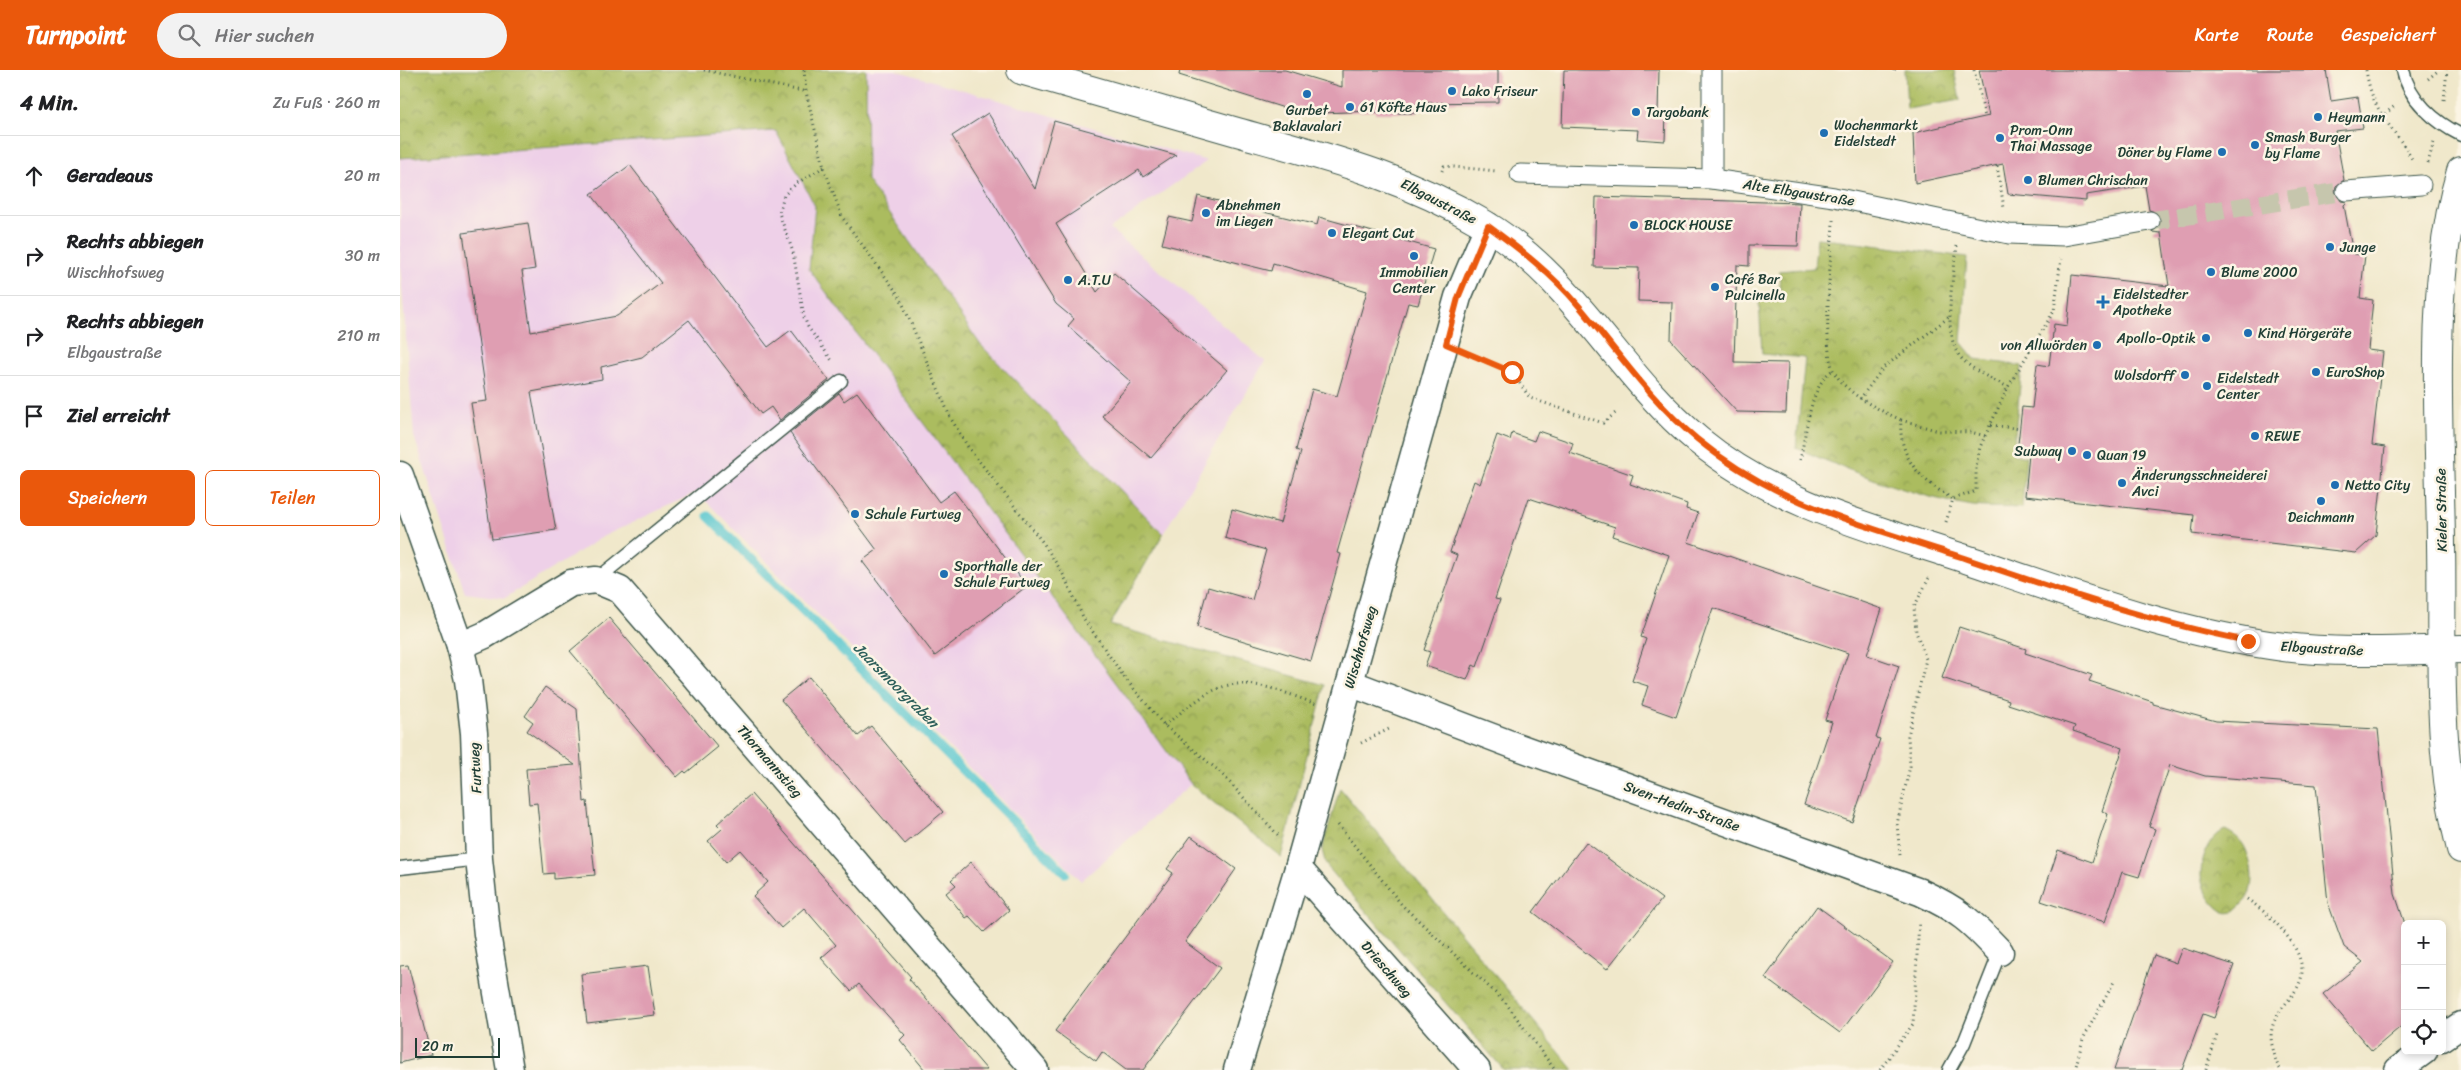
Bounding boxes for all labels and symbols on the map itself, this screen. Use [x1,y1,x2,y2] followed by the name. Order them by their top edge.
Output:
[1462,79,1538,104] place label: Lako Friseur
[1446,85,1458,97] marker: Lako Friseur
[1301,88,1313,100] marker: Gurbet Baklavalari
[1360,95,1447,120] place label: 61 Köfte Haus
[1273,98,1342,139] place label: Gurbet Baklavalari
[1646,100,1710,125] place label: Targobank
[1344,101,1356,113] marker: 61 Köfte Haus
[2328,105,2386,130] place label: Heymann
[1630,106,1642,118] marker: Targobank
[2312,111,2324,123] marker: Heymann
[1834,113,1918,154] place label: Wochenmarkt Eidelstedt
[2010,118,2092,159] place label: Prom-Onn Thai Massage
[2265,125,2352,166] place label: Smash Burger by Flame
[1818,127,1830,139] marker: Wochenmarkt Eidelstedt
[1994,132,2006,144] marker: Prom-Onn Thai Massage
[2249,139,2261,151] marker: Smash Burger by Flame
[2117,140,2212,165] place label: Döner by Flame
[2216,146,2228,158] marker: Döner by Flame
[2038,168,2148,193] place label: Blumen Chrischan
[1396,171,1481,231] street label: Elbgaustraße
[1740,171,1857,214] street label: Alte Elbgaustraße
[2022,174,2034,186] marker: Blumen Chrischan
[1215,193,1281,234] place label: Abnehmen im Liegen
[1200,207,1212,219] marker: Abnehmen im Liegen
[1644,213,1733,238] place label: BLOCK HOUSE
[1628,219,1640,231] marker: BLOCK HOUSE
[1342,221,1415,246] place label: Elegant Cut
[1326,227,1338,239] marker: Elegant Cut
[2339,235,2376,260] place label: Junge
[2324,241,2336,253] marker: Junge
[1408,250,1420,262] marker: Immobilien Center
[1379,260,1448,301] place label: Immobilien Center
[2221,260,2298,285] place label: Blume 2000
[2205,266,2217,278] marker: Blume 2000
[1725,267,1785,308] place label: Café Bar Pulcinella
[1077,268,1111,293] place label: A.T.U
[1062,274,1074,286] marker: A.T.U
[1709,281,1721,293] marker: Café Bar Pulcinella
[2112,282,2189,323] place label: Eidelstedter Apotheke
[2097,296,2109,308] marker: Eidelstedter Apotheke
[2258,321,2352,346] place label: Kind Hörgeräte
[2116,326,2196,351] place label: Apollo-Optik
[2242,327,2254,339] marker: Kind Hörgeräte
[2200,332,2212,344] marker: Apollo-Optik
[2000,333,2087,358] place label: von Allwörden
[2091,339,2103,351] marker: von Allwörden
[2326,360,2385,385] place label: EuroShop
[1501,361,1524,384] route start
[2114,363,2178,388] place label: Wolsdorff
[2217,366,2280,407] place label: Eidelstedt Center
[2310,366,2322,378] marker: EuroShop
[2179,369,2191,381] marker: Wolsdorff
[2201,380,2213,392] marker: Eidelstedt Center
[2265,424,2301,449] place label: REWE
[2249,430,2261,442] marker: REWE
[2014,439,2063,464] place label: Subway
[2097,443,2147,468] place label: Quan 19
[2066,445,2078,457] marker: Subway
[2081,449,2093,461] marker: Quan 19
[2131,463,2268,504] place label: Änderungsschneiderei Avci
[2428,468,2455,552] street label: Kieler Straße
[2345,473,2411,498] place label: Netto City
[2116,477,2128,489] marker: Änderungsschneiderei Avci
[2329,479,2341,491] marker: Netto City
[2315,495,2327,507] marker: Deichmann
[865,502,961,527] place label: Schule Furtweg
[2288,505,2355,530] place label: Deichmann
[849,508,861,520] marker: Schule Furtweg
[954,554,1050,595] place label: Sporthalle der Schule Furtweg
[938,568,950,580] marker: Sporthalle der Schule Furtweg
[1337,603,1384,692] street label: Wischhofsweg
[2237,630,2260,653] route end
[2280,634,2364,663] street label: Elbgaustraße
[847,636,946,735] water label: Jaarsmoorgraben
[730,719,809,804] street label: Thormannstieg
[462,742,489,794] street label: Furtweg
[1620,774,1743,839] street label: Sven-Hedin-Straße
[1354,935,1419,1004] street label: Drieschweg
[415,1035,500,1058] scale bar

